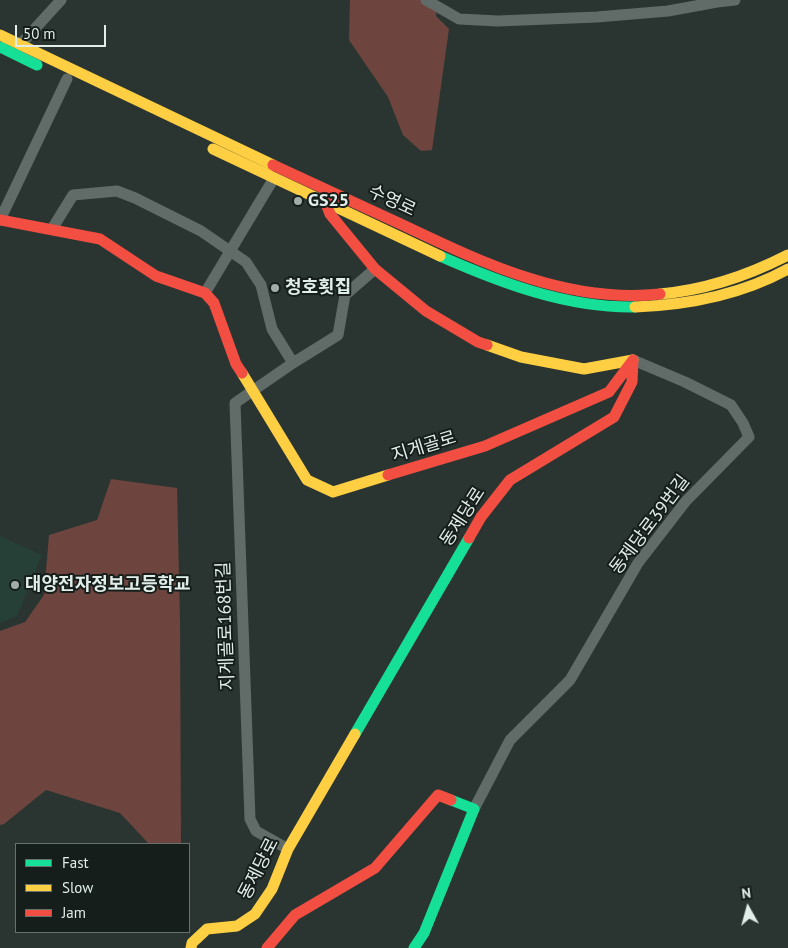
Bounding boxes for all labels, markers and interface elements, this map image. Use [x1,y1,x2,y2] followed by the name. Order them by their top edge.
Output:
[18,15,109,47] scale bar
[23,24,56,43] text: 50 m
[365,181,419,221] street label: 수영로
[308,190,349,212] place label: GS25
[292,195,304,207] marker: GS25
[285,277,351,299] place label: 청호횟집
[269,282,281,294] marker: 청호횟집
[389,427,459,467] street label: 지게골로
[606,471,694,579] street label: 동제당로39번길
[436,483,490,551] street label: 동제당로
[213,561,239,691] street label: 지게골로168번길
[25,574,191,596] place label: 대양전자정보고등학교
[9,579,21,591] marker: 대양전자정보고등학교
[234,835,284,903] street label: 동제당로
[15,843,190,933] legend
[62,853,89,872] text: Fast
[62,878,93,897] text: Slow
[723,883,773,933] north arrow
[741,884,752,903] text: N
[62,903,86,922] text: Jam

